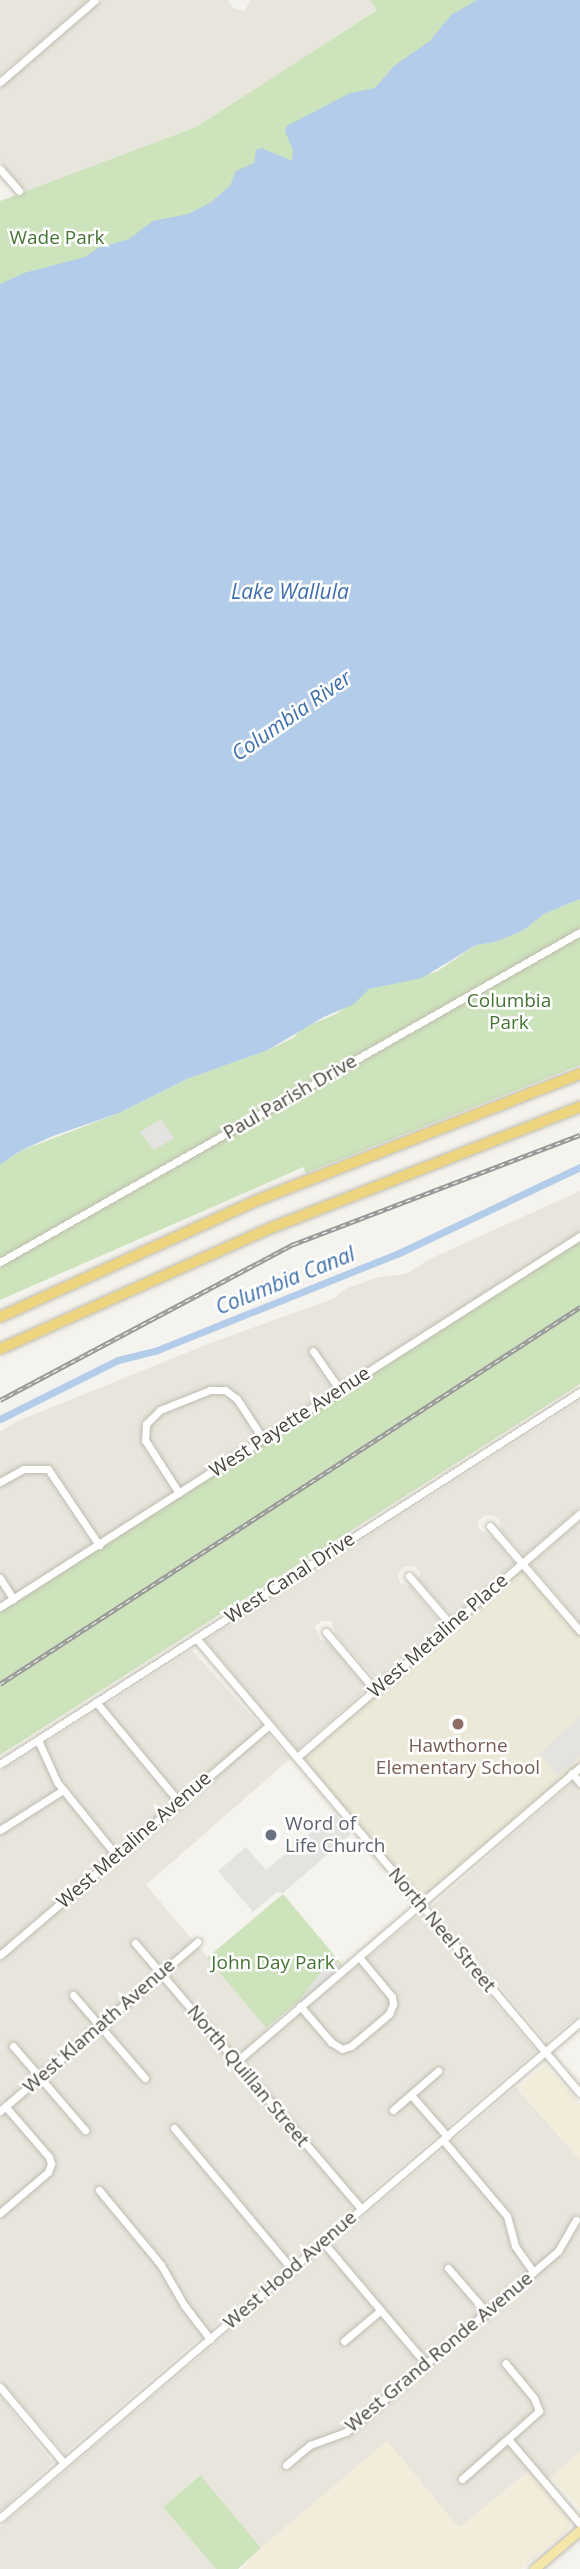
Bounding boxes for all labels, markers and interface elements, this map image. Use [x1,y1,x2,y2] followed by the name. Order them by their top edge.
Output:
[9,227,105,249] park label: Wade Park
[231,578,349,604] water label: Lake Wallula
[226,664,356,766] water label: Columbia River
[467,990,551,1034] park label: Columbia Park
[219,1050,361,1144] street label: Paul Parish Drive
[212,1241,358,1319] water label: Columbia Canal
[206,1362,374,1482] street label: West Payette Avenue
[221,1528,359,1628] street label: West Canal Drive
[364,1569,512,1703] street label: West Metaline Place
[450,1716,466,1732] marker: Hawthorne Elementary School
[376,1735,540,1779] place label: Hawthorne Elementary School
[52,1767,216,1913] street label: West Metaline Avenue
[285,1813,386,1857] place label: Word of Life Church
[263,1827,279,1843] marker: Word of Life Church
[383,1863,501,1997] street label: North Neel Street
[211,1952,335,1974] park label: John Day Park
[18,1954,180,2098] street label: West Klamath Avenue
[182,2001,314,2151] street label: North Quillan Street
[219,2206,361,2334] street label: West Hood Avenue
[341,2267,537,2437] street label: West Grand Ronde Avenue

